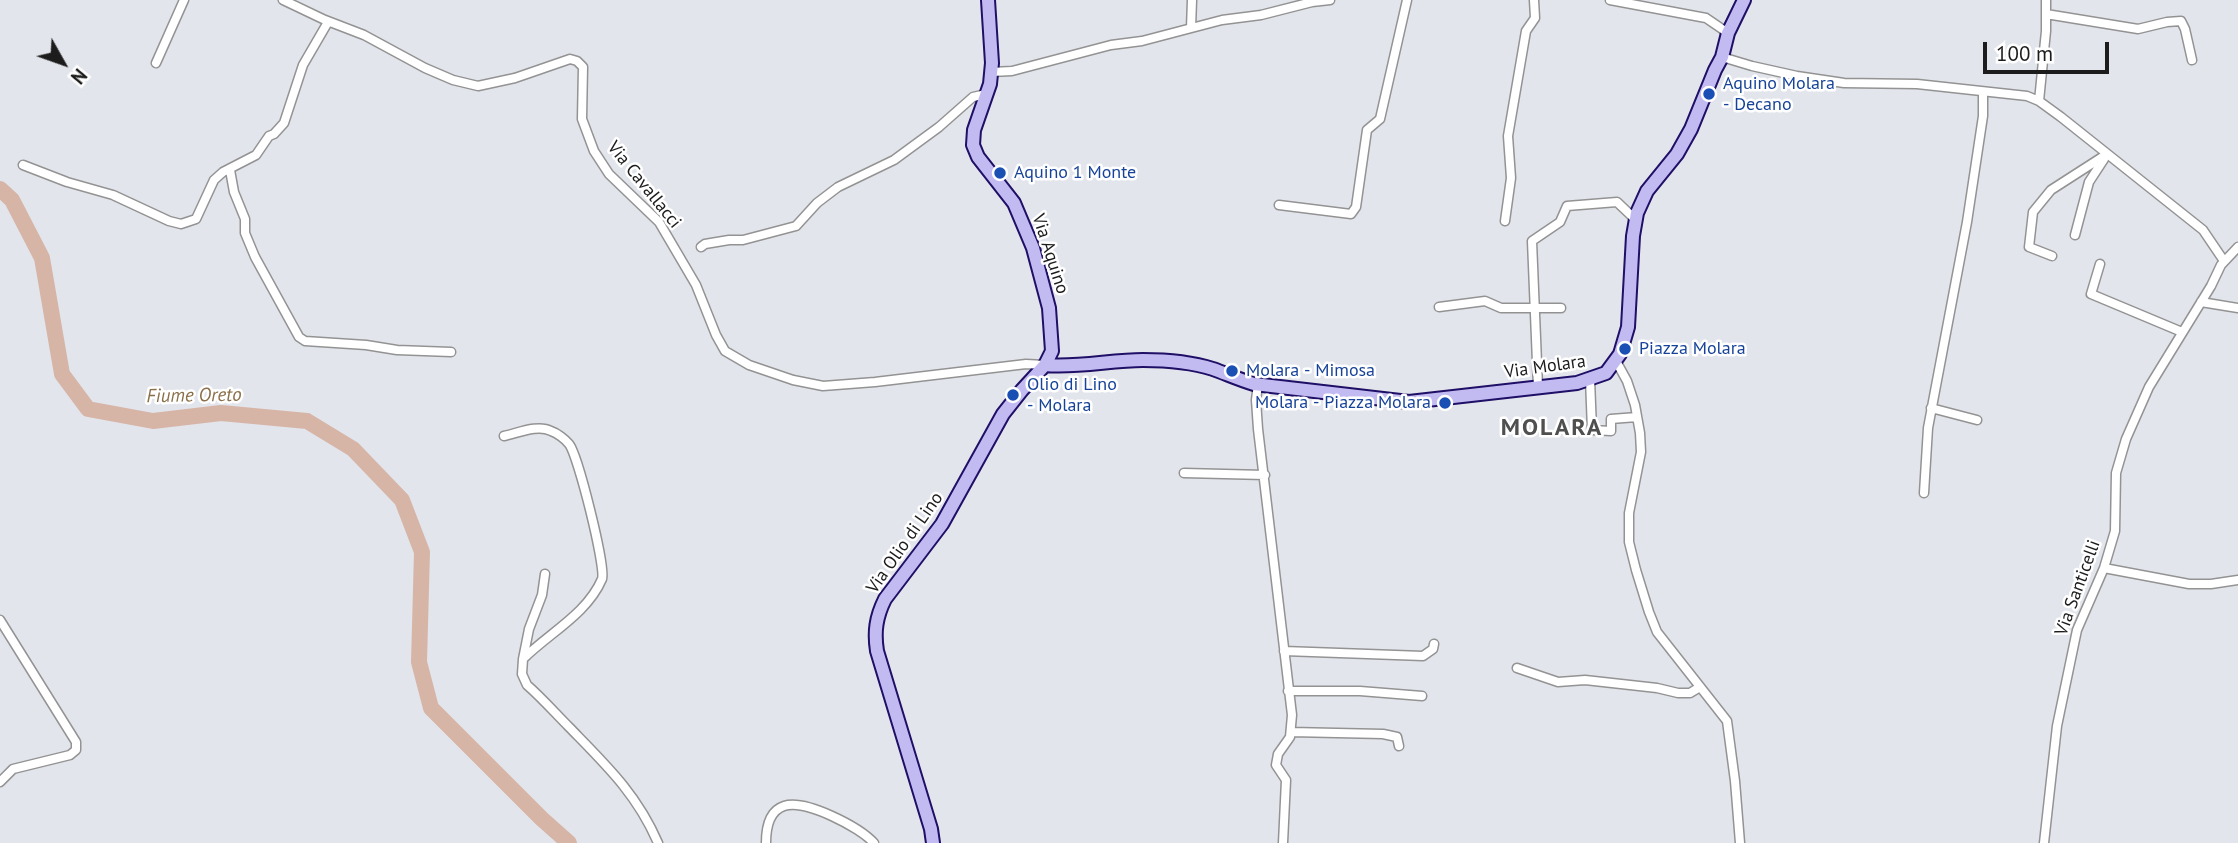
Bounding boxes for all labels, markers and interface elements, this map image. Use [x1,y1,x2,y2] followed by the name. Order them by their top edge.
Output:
[28,28,98,98] north arrow
[1986,28,2112,72] scale bar
[1996,40,2053,67] text: 100 m
[66,64,92,89] text: N
[1723,73,1835,116] place label: Aquino Molara - Decano
[1701,86,1717,102] marker: Aquino Molara - Decano
[602,137,686,233] street label: Via Cavallacci
[1014,162,1136,184] place label: Aquino 1 Monte
[992,165,1008,181] marker: Aquino 1 Monte
[1027,211,1073,297] street label: Via Aquino
[1639,338,1746,360] place label: Piazza Molara
[1617,341,1633,357] marker: Piazza Molara
[1503,351,1587,383] street label: Via Molara
[1246,360,1375,382] place label: Molara - Mimosa
[1224,363,1240,379] marker: Molara - Mimosa
[1027,374,1117,416] place label: Olio di Lino - Molara
[146,384,242,408] water label: Fiume Oreto
[1005,387,1021,403] marker: Olio di Lino - Molara
[1255,392,1431,414] place label: Molara - Piazza Molara
[1437,395,1453,411] marker: Molara - Piazza Molara
[1501,414,1603,442] district label: MOLARA
[862,488,948,598] street label: Via Olio di Lino
[2051,537,2105,639] street label: Via Santicelli

